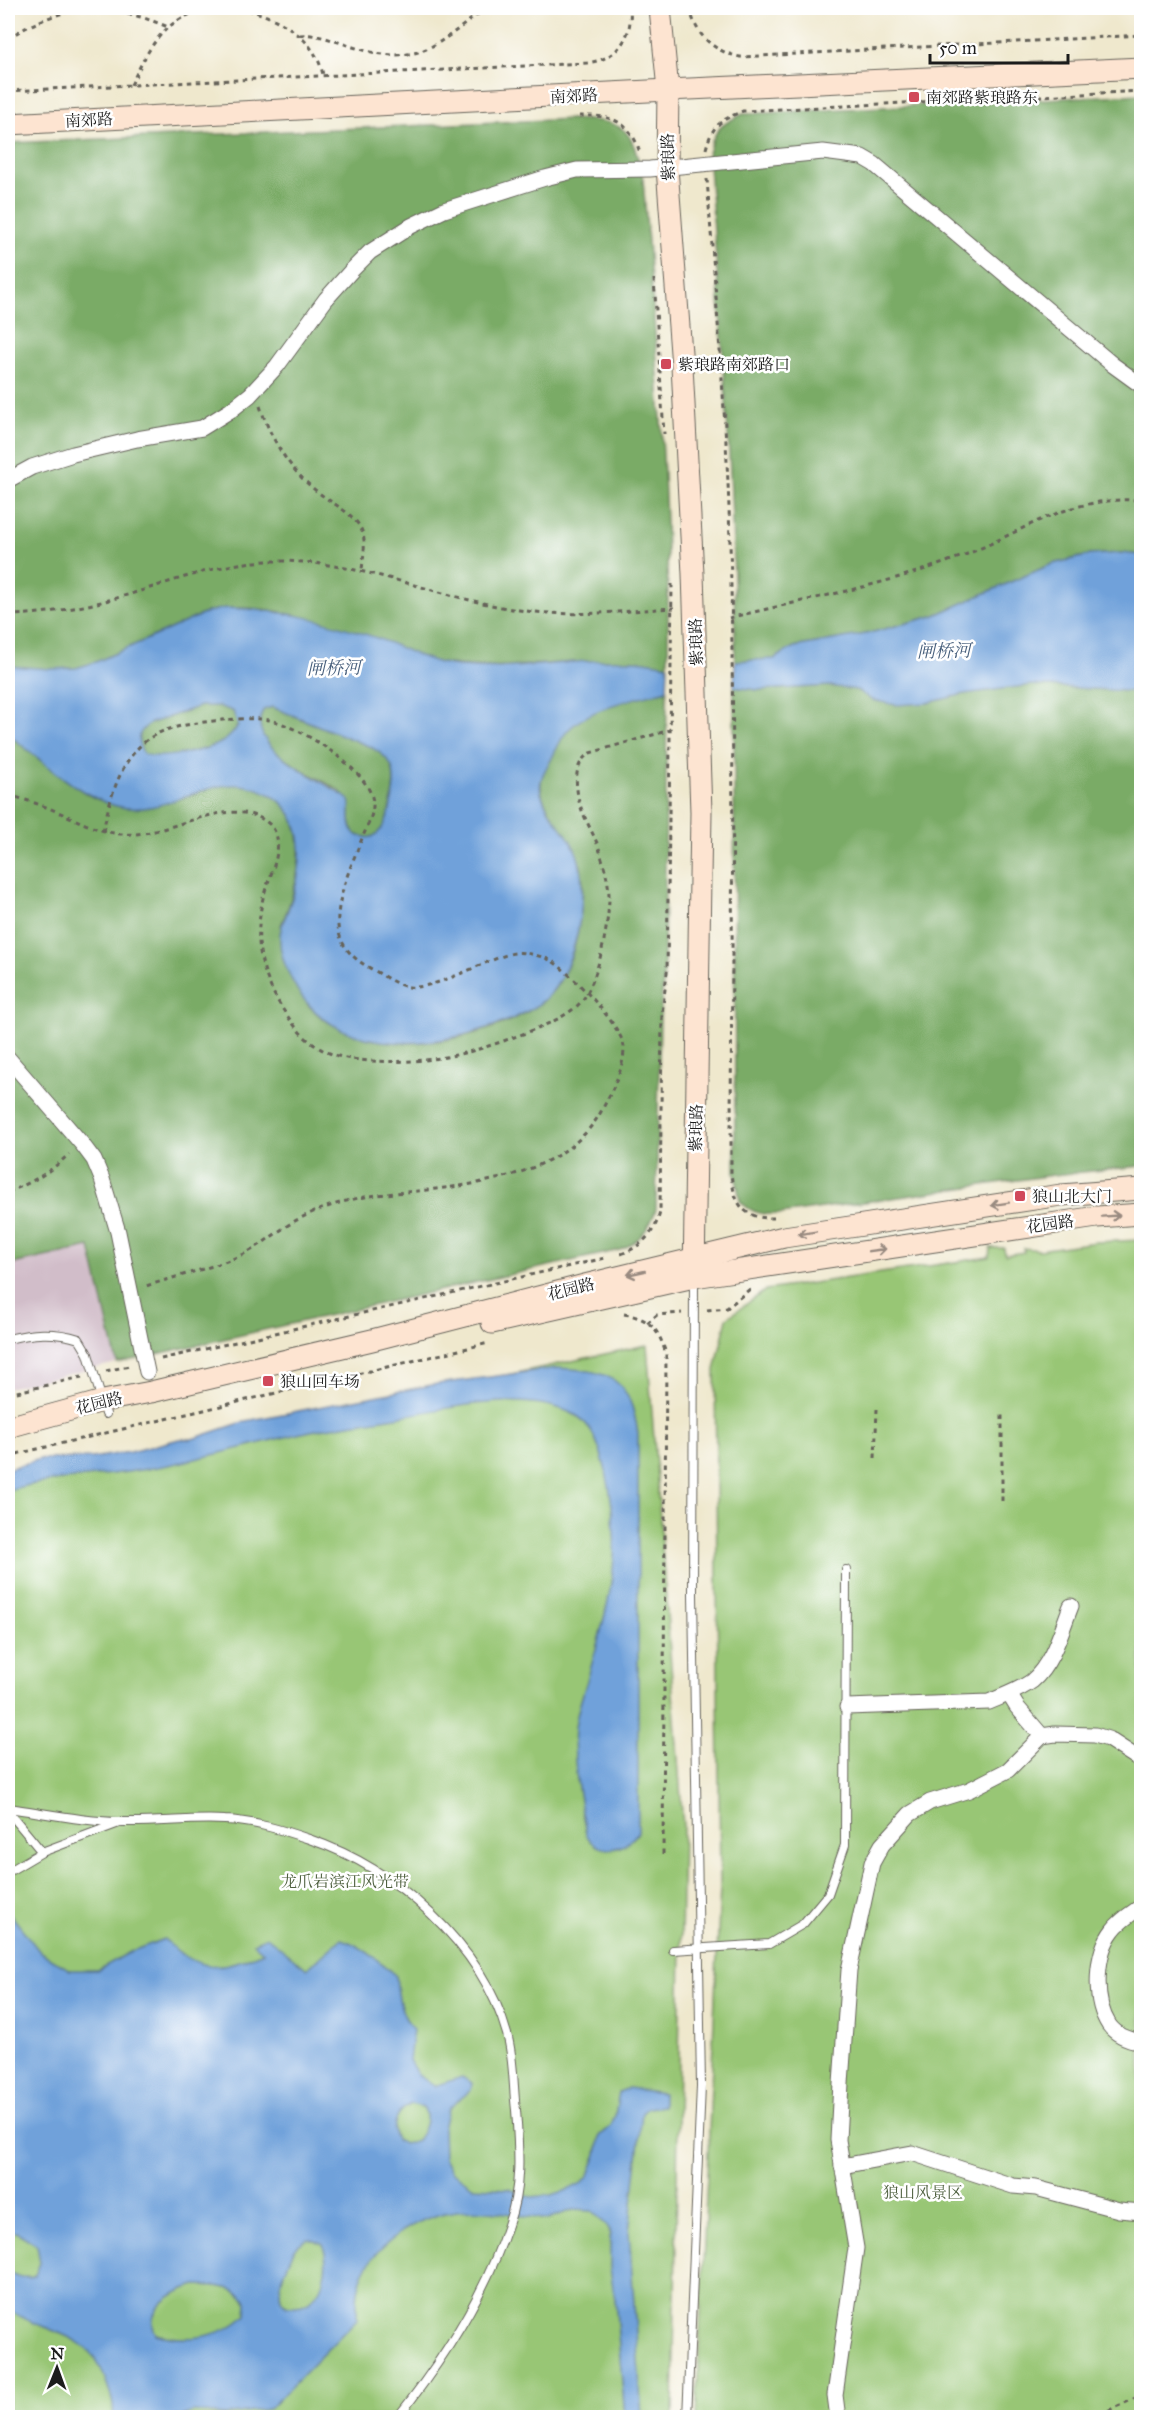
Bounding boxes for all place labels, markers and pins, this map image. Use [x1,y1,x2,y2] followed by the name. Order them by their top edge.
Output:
[926,88,1038,107] place label: 南郊路紫琅路东
[907,90,921,104] marker: 南郊路紫琅路东
[678,355,790,374] place label: 紫琅路南郊路口
[659,357,673,371] marker: 紫琅路南郊路口
[1032,1187,1112,1206] place label: 狼山北大门
[1013,1189,1027,1203] marker: 狼山北大门
[280,1372,360,1391] place label: 狼山回车场
[261,1374,275,1388] marker: 狼山回车场

